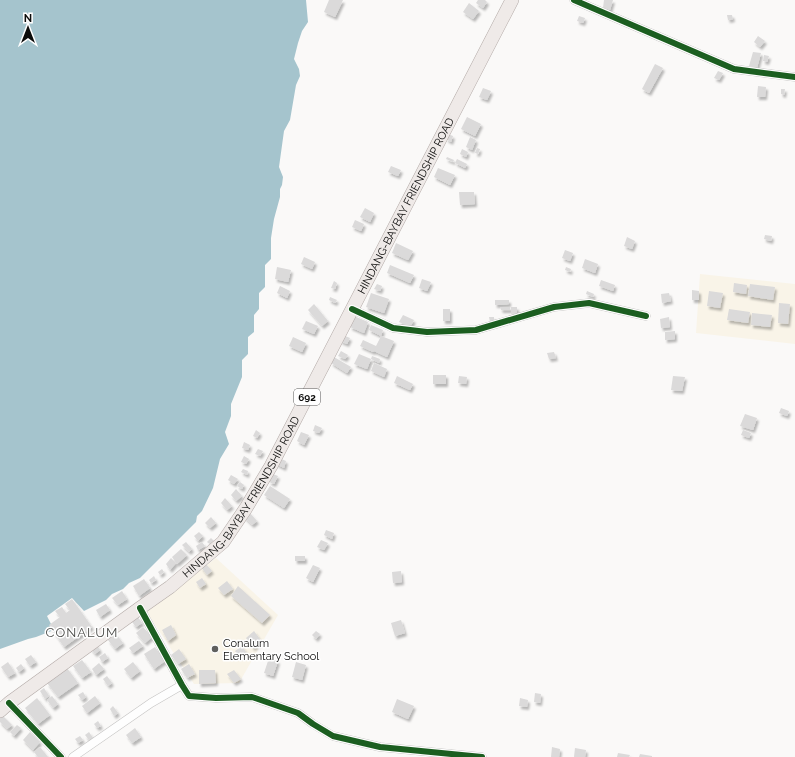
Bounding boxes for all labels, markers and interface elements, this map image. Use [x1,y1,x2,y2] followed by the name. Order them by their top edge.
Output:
[8,8,48,48] north arrow
[24,12,32,25] text: N
[355,116,457,296] street label: HINDANG-BAYBAY FRIENDSHIP ROAD
[294,389,320,405] road number: 692
[180,414,303,581] street label: HINDANG-BAYBAY FRIENDSHIP ROAD
[46,625,118,640] district label: CONALUM
[223,637,319,663] place label: Conalum Elementary School
[210,644,220,654] marker: Conalum Elementary School

